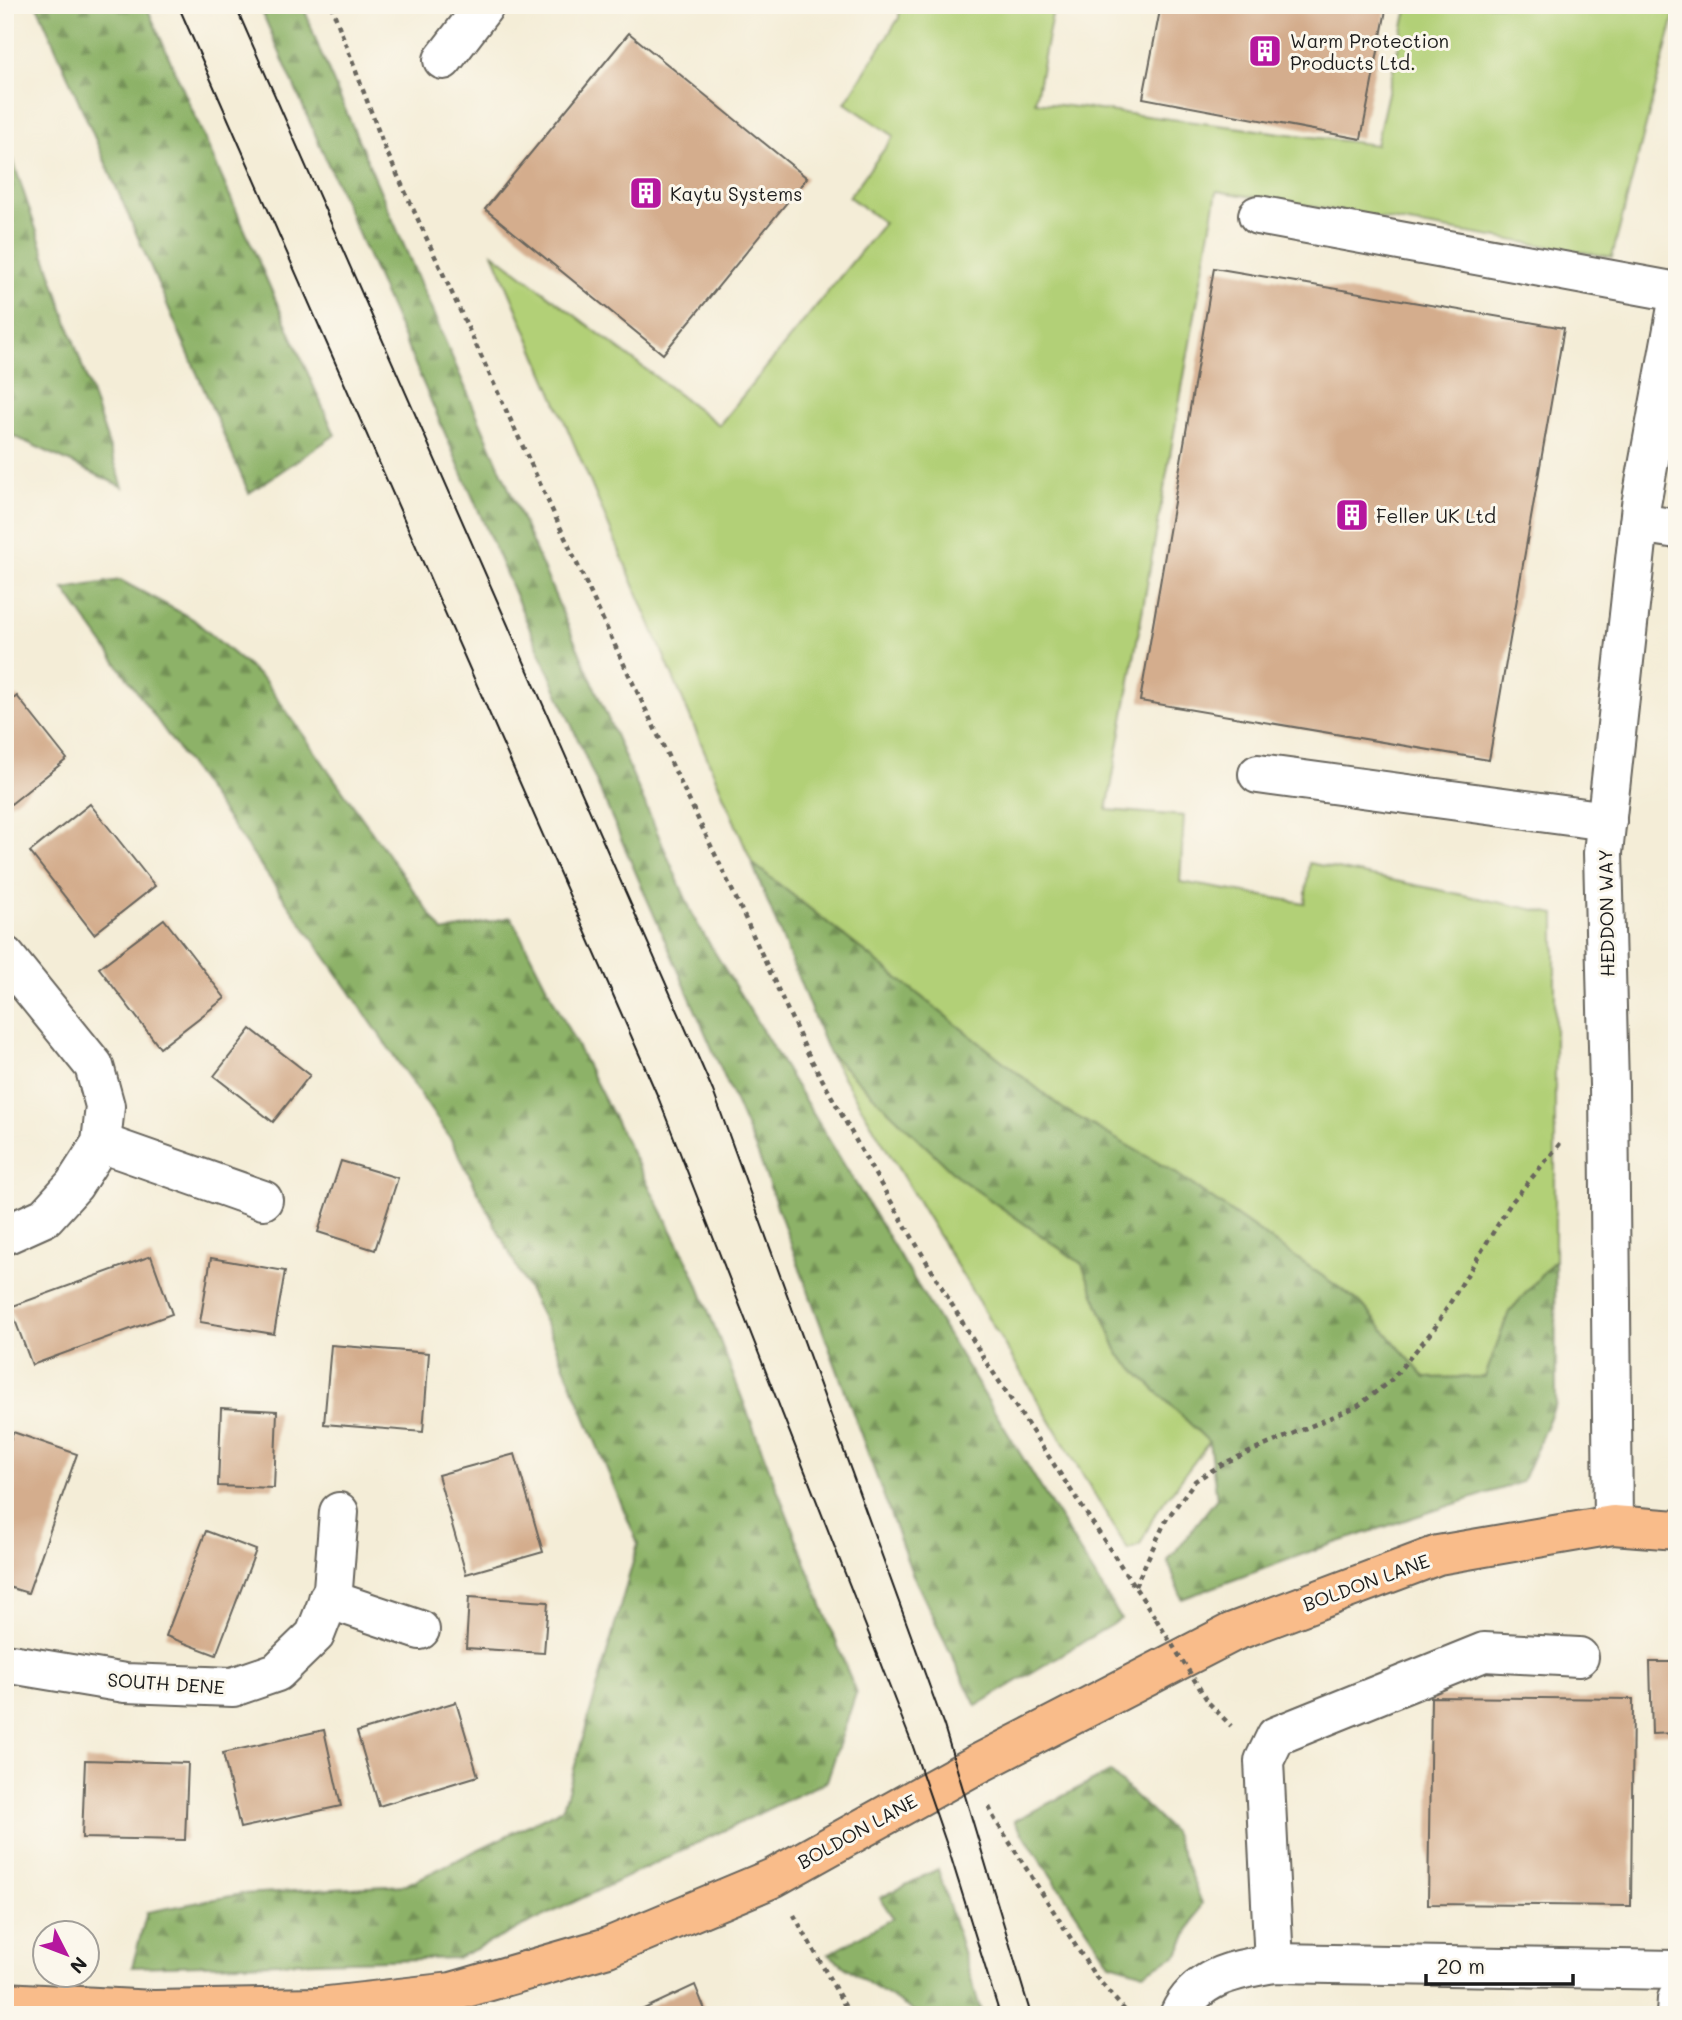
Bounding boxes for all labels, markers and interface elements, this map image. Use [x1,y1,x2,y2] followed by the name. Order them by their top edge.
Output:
[1290,28,1449,75] place label: Warm Protection Products Ltd.
[1246,32,1284,70] building icon: Warm Protection Products Ltd.
[627,174,665,212] building icon: Kaytu Systems
[670,181,802,206] place label: Kaytu Systems
[1333,496,1371,534] building icon: Feller UK Ltd
[1376,503,1496,528] place label: Feller UK Ltd
[1592,849,1620,977] street label: HEDDON WAY
[1299,1547,1433,1617] street label: BOLDON LANE
[107,1666,226,1700] street label: SOUTH DENE
[793,1788,921,1874] street label: BOLDON LANE
[32,1918,102,1988] north arrow
[1426,1943,1574,1987] scale bar
[65,1952,93,1979] text: N
[1437,1952,1485,1979] text: 20 m

